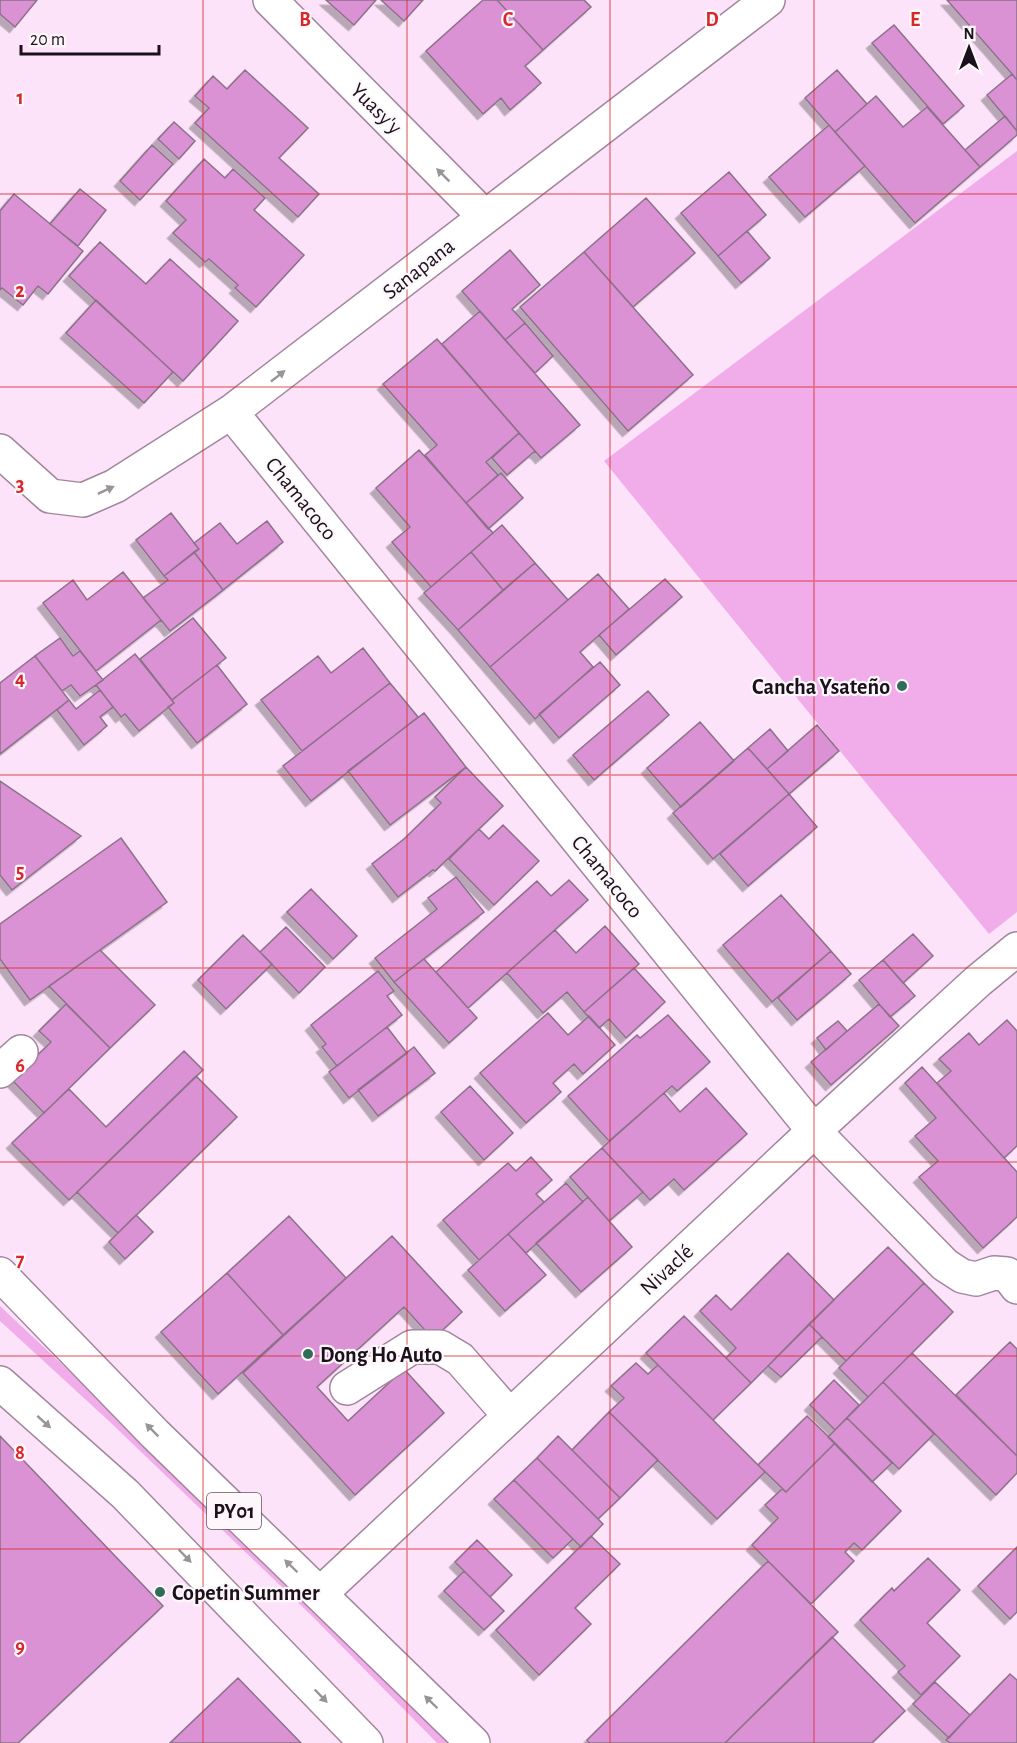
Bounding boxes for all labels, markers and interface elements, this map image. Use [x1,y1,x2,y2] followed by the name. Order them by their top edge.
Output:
[299,10,311,30] text: B
[503,10,514,30] text: C
[705,10,719,30] text: D
[910,10,920,30] text: E
[21,18,159,56] scale bar
[939,18,999,78] north arrow
[963,26,975,42] text: N
[30,31,65,49] text: 20 m
[347,79,406,139] street label: Yuasy'y
[16,88,24,108] text: 1
[436,168,451,182] one-way arrow
[379,234,459,303] street label: Sanapana
[15,281,25,301] text: 2
[270,371,285,383] one-way arrow
[261,453,341,544] street label: Chamacoco
[16,475,24,495] text: 3
[98,485,115,494] one-way arrow
[15,669,25,689] text: 4
[752,676,890,698] place label: Cancha Ysateño
[895,679,909,693] marker: Cancha Ysateño
[567,831,647,922] street label: Chamacoco
[16,862,24,882] text: 5
[15,1056,25,1076] text: 6
[636,1240,697,1299] street label: Nivaclé
[16,1250,25,1270] text: 7
[320,1344,443,1366] place label: Dong Ho Auto
[301,1347,315,1361] marker: Dong Ho Auto
[36,1415,51,1428] one-way arrow
[145,1423,159,1437] one-way arrow
[15,1443,25,1463] text: 8
[207,1493,261,1529] road number: PY01
[178,1549,192,1564] one-way arrow
[284,1559,299,1573] one-way arrow
[172,1582,320,1604] place label: Copetin Summer
[153,1585,167,1599] marker: Copetin Summer
[15,1637,25,1657] text: 9
[314,1688,327,1703] one-way arrow
[423,1695,438,1709] one-way arrow

